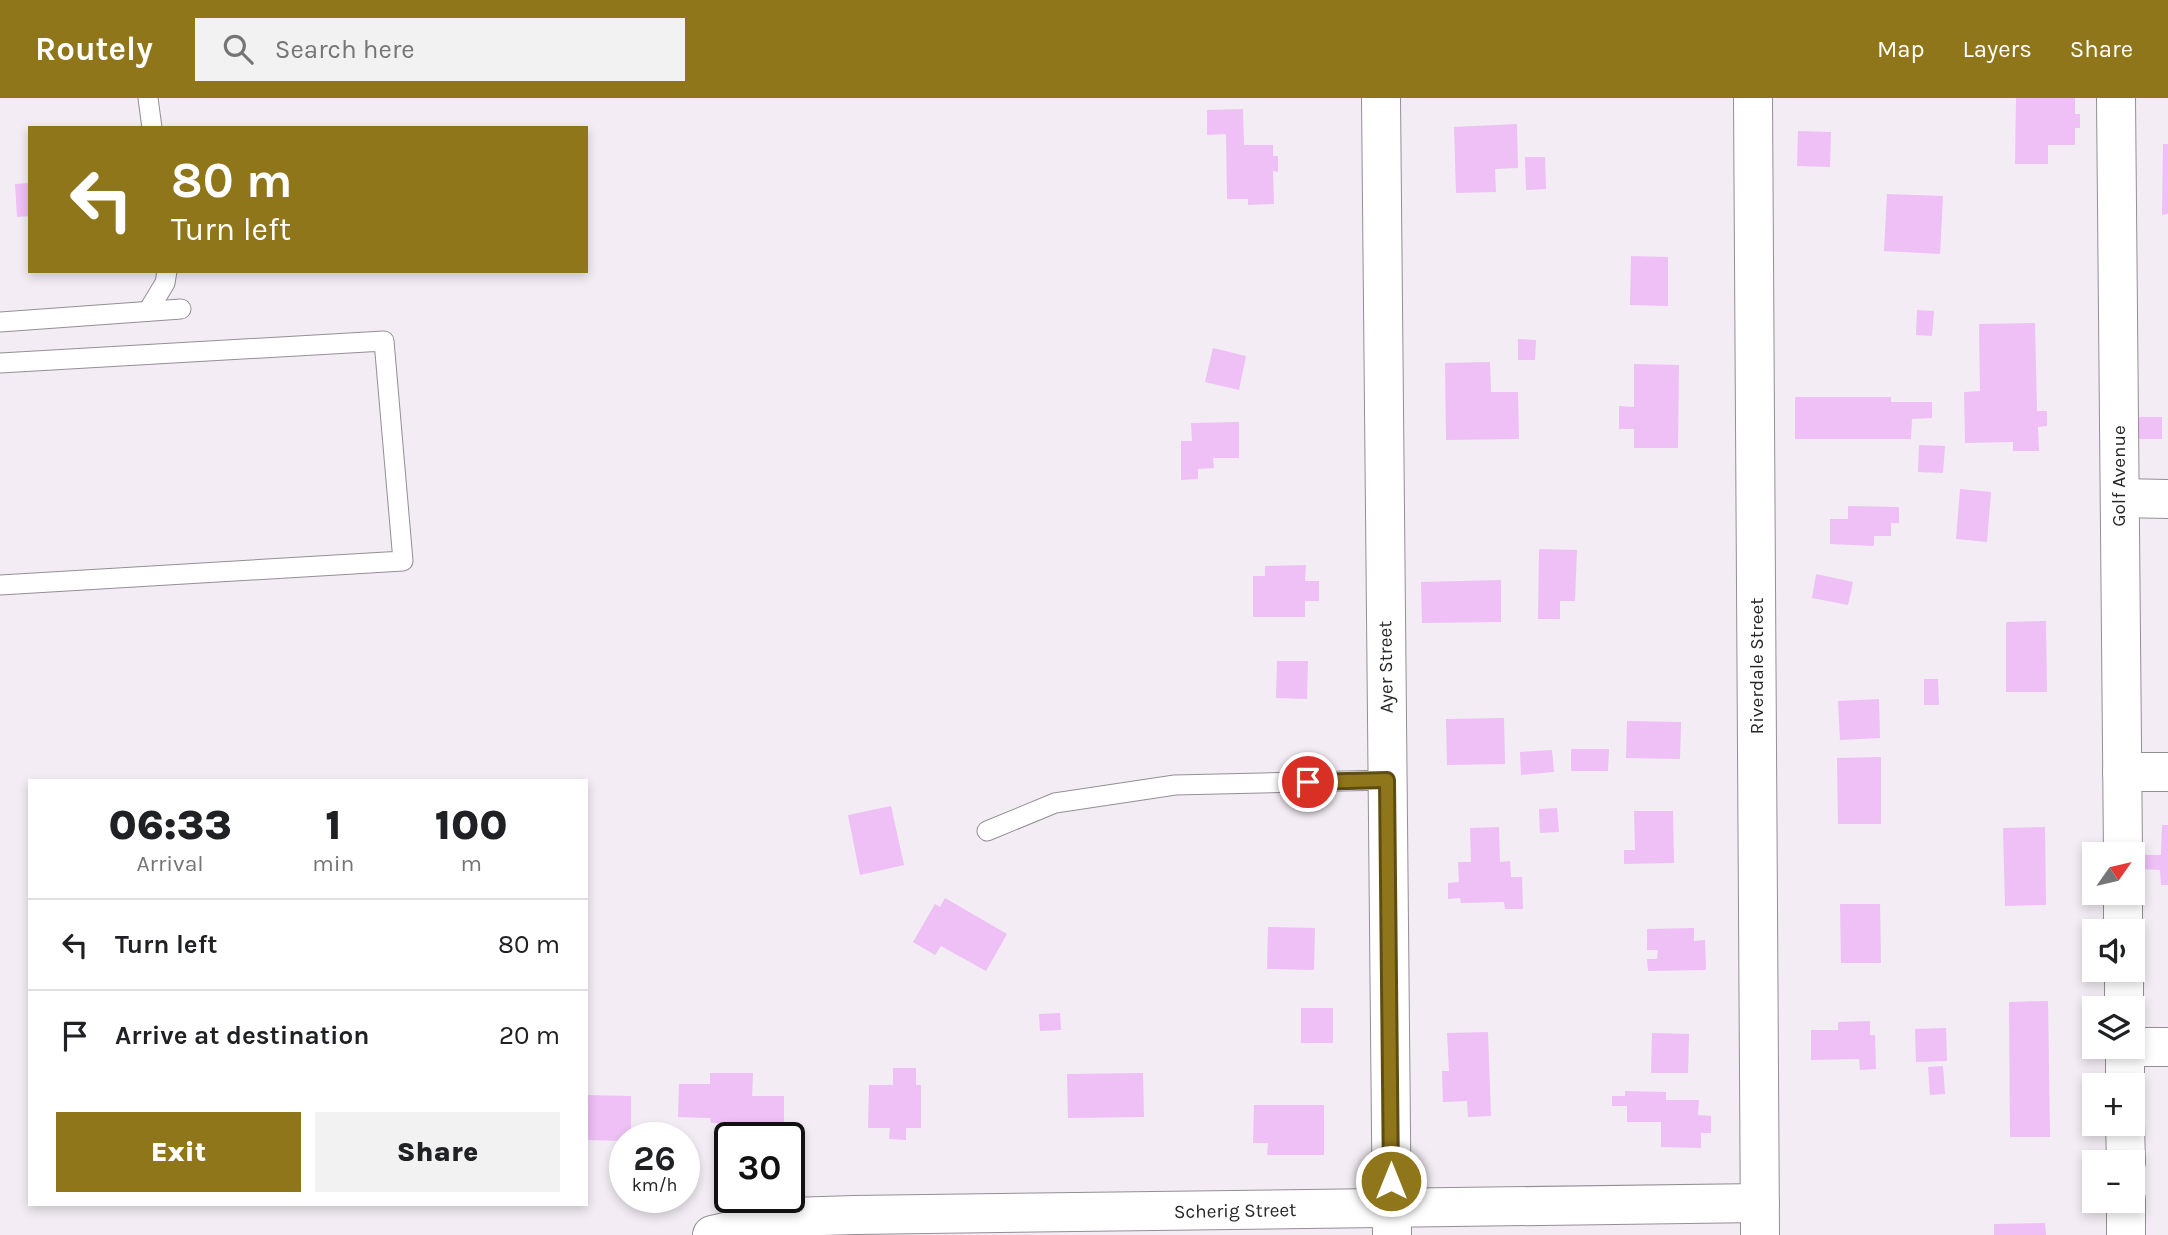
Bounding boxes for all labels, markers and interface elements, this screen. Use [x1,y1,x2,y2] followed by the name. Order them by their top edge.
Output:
[195,18,685,81] search box
[35,30,153,68] text: Routely
[219,30,257,68] icon: search
[275,34,415,65] text: Search here
[1877,35,1925,63] text: Map
[1963,35,2032,63] text: Layers
[2070,35,2133,63] text: Share
[171,152,293,209] text: 80 m
[56,154,147,245] icon: left
[171,211,291,248] text: Turn left
[2108,425,2130,527] street label: Golf Avenue
[1746,598,1768,734] street label: Riverdale Street
[1374,621,1398,713] street label: Ayer Street
[1278,752,1338,812] pin
[1289,763,1327,801] icon: arrive
[108,800,232,850] text: 06:33
[325,800,341,850] text: 1
[435,800,508,850] text: 100
[2082,842,2146,905] north arrow
[2082,842,2145,1213] map controls
[136,850,204,877] text: Arrival
[312,850,354,877] text: min
[460,850,482,877] text: m
[2082,919,2145,982] button: sound
[56,926,94,964] icon: left
[115,929,217,960] text: Turn left
[498,929,560,960] text: 80 m
[2082,996,2145,1059] button: layers
[56,1017,94,1055] icon: arrive
[115,1020,369,1051] text: Arrive at destination
[499,1020,560,1051] text: 20 m
[2082,1073,2145,1136] button: +
[56,1112,301,1192] button: Exit
[315,1112,560,1192] button: Share
[714,1122,805,1213] speed limit sign: 30
[633,1138,676,1179] text: 26
[1354,1144,1428,1218] position arrow
[2082,1150,2145,1213] button: −
[632,1174,677,1196] text: km/h
[1174,1199,1296,1223] street label: Scherig Street

